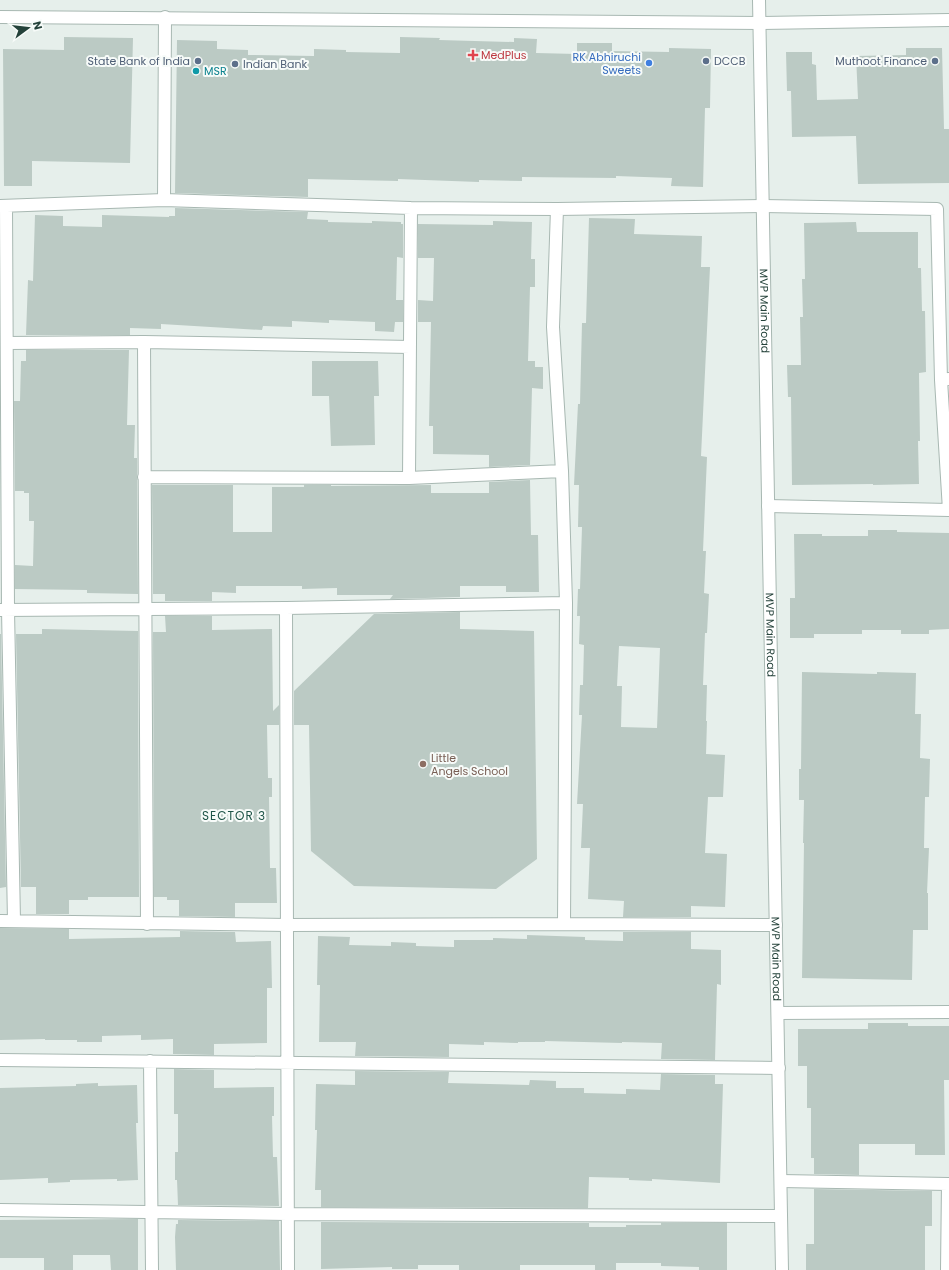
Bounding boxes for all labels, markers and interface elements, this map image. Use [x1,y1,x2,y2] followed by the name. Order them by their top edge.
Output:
[8,8,48,48] north arrow
[29,19,46,31] text: N
[481,47,527,63] place label: MedPlus
[573,49,641,78] place label: RK Abhiruchi Sweets
[468,50,478,60] marker: MedPlus
[88,53,190,69] place label: State Bank of India
[714,53,746,69] place label: DCCB
[835,53,927,69] place label: Muthoot Finance
[193,56,203,66] marker: State Bank of India
[243,56,308,72] place label: Indian Bank
[701,56,711,66] marker: DCCB
[930,56,940,66] marker: Muthoot Finance
[644,58,654,68] marker: RK Abhiruchi Sweets
[230,59,240,69] marker: Indian Bank
[204,63,227,79] place label: MSR
[191,66,201,76] marker: MSR
[756,269,773,353] street label: MVP Main Road
[762,593,779,677] street label: MVP Main Road
[431,750,508,779] place label: Little Angels School
[418,759,428,769] marker: Little Angels School
[202,807,266,824] district label: SECTOR 3
[768,916,785,1001] street label: MVP Main Road

